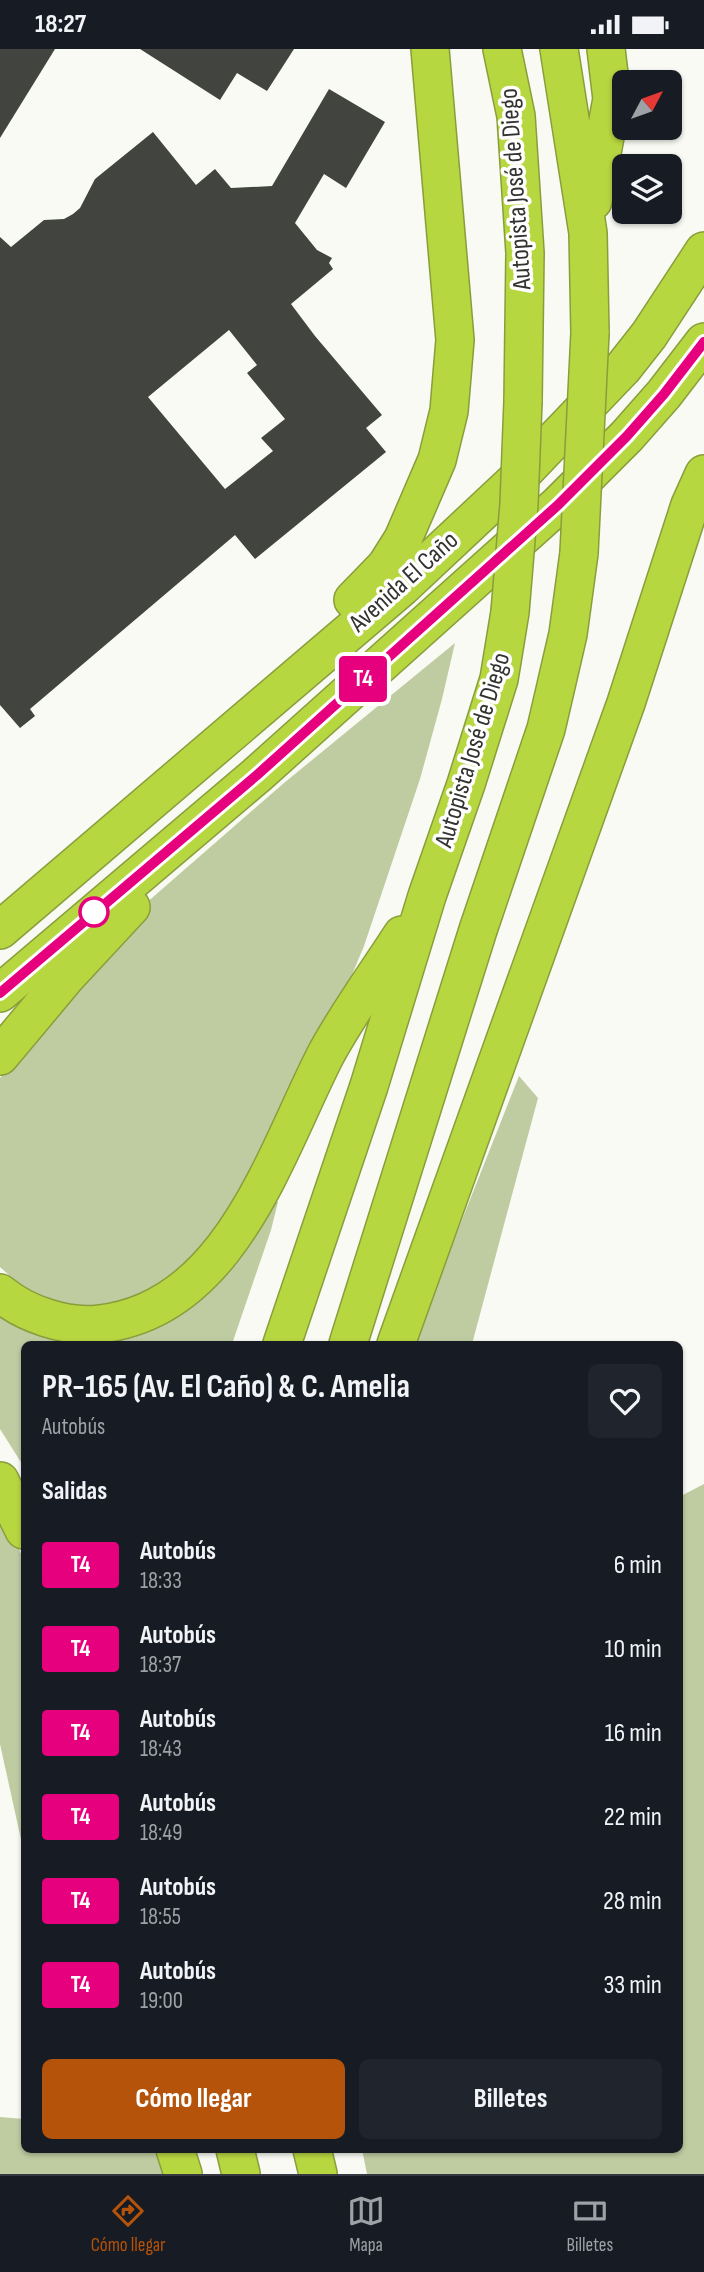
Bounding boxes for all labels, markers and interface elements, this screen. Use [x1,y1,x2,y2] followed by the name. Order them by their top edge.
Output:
[35,9,86,40] text: 18:27
[612,70,682,140] north arrow
[612,70,682,224] map controls
[493,87,539,292] street label: Autopista José de Diego
[612,154,682,224] button: layers
[342,525,465,640] street label: Avenida El Caño
[428,649,517,852] street label: Autopista José de Diego
[332,656,394,702] line badge: T4
[353,664,373,693] text: T4
[79,897,109,927] unlabelled marker
[588,1364,662,1438] button: heart
[42,1367,410,1407] text: PR-165 (Av. El Caño) & C. Amelia
[42,1413,105,1441] text: Autobús
[42,1476,107,1507] text: Salidas
[140,1536,216,1567] text: Autobús
[70,1550,91,1579] text: T4
[614,1550,662,1581] text: 6 min
[140,1567,182,1595] text: 18:33
[140,1620,216,1651] text: Autobús
[70,1634,91,1663] text: T4
[605,1634,662,1665] text: 10 min
[140,1651,181,1679] text: 18:37
[140,1704,216,1735] text: Autobús
[70,1718,91,1747] text: T4
[605,1718,662,1749] text: 16 min
[140,1735,182,1763] text: 18:43
[140,1788,216,1819] text: Autobús
[70,1802,91,1831] text: T4
[604,1802,662,1833] text: 22 min
[140,1819,182,1847] text: 18:49
[140,1872,216,1903] text: Autobús
[70,1886,91,1915] text: T4
[603,1886,662,1917] text: 28 min
[140,1903,181,1931] text: 18:55
[140,1956,216,1987] text: Autobús
[70,1970,91,1999] text: T4
[603,1970,662,2001] text: 33 min
[140,1987,183,2015] text: 19:00
[42,2059,345,2139] button: Cómo llegar
[359,2059,662,2139] button: Billetes
[91,2192,166,2257] tab: Cómo llegar
[347,2192,385,2257] tab: Mapa
[567,2192,613,2257] tab: Billetes

